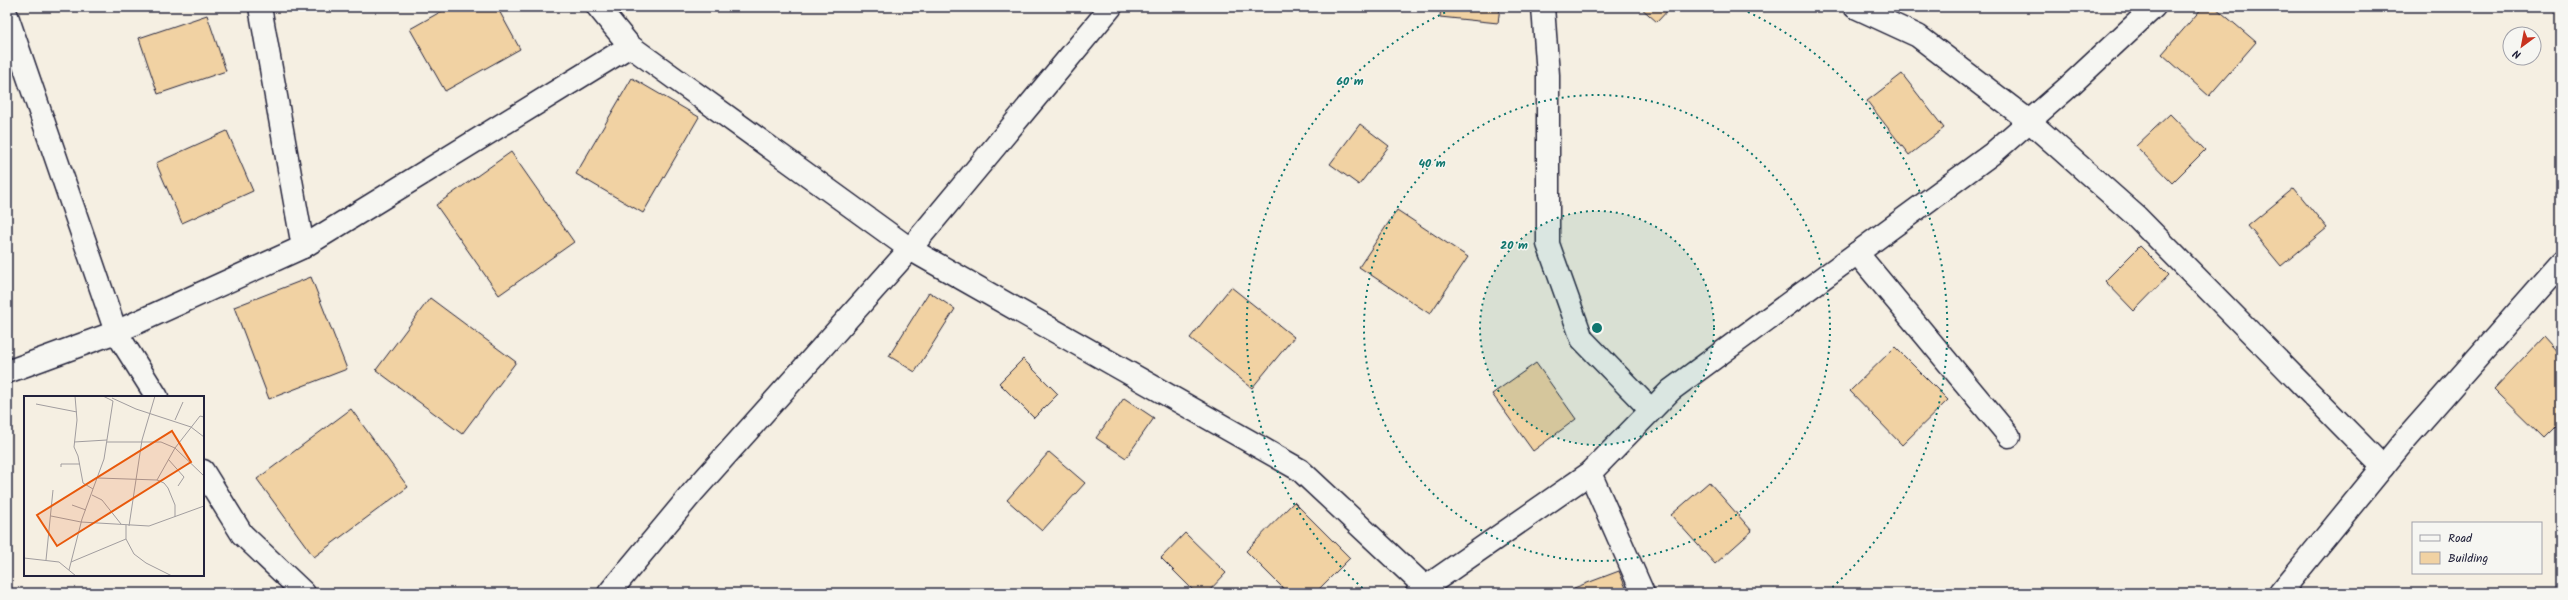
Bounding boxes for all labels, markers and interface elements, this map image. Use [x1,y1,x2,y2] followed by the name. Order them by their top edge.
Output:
[2502,26,2542,66] north arrow
[2509,44,2525,63] text: N
[1336,72,1364,91] text: 60 m
[1418,154,1446,173] text: 40 m
[1500,236,1528,255] text: 20 m
[1590,321,1604,335] centre of rings
[24,396,204,576] inset map
[2412,522,2542,574] legend
[2448,529,2473,548] text: Road
[2448,549,2488,568] text: Building

